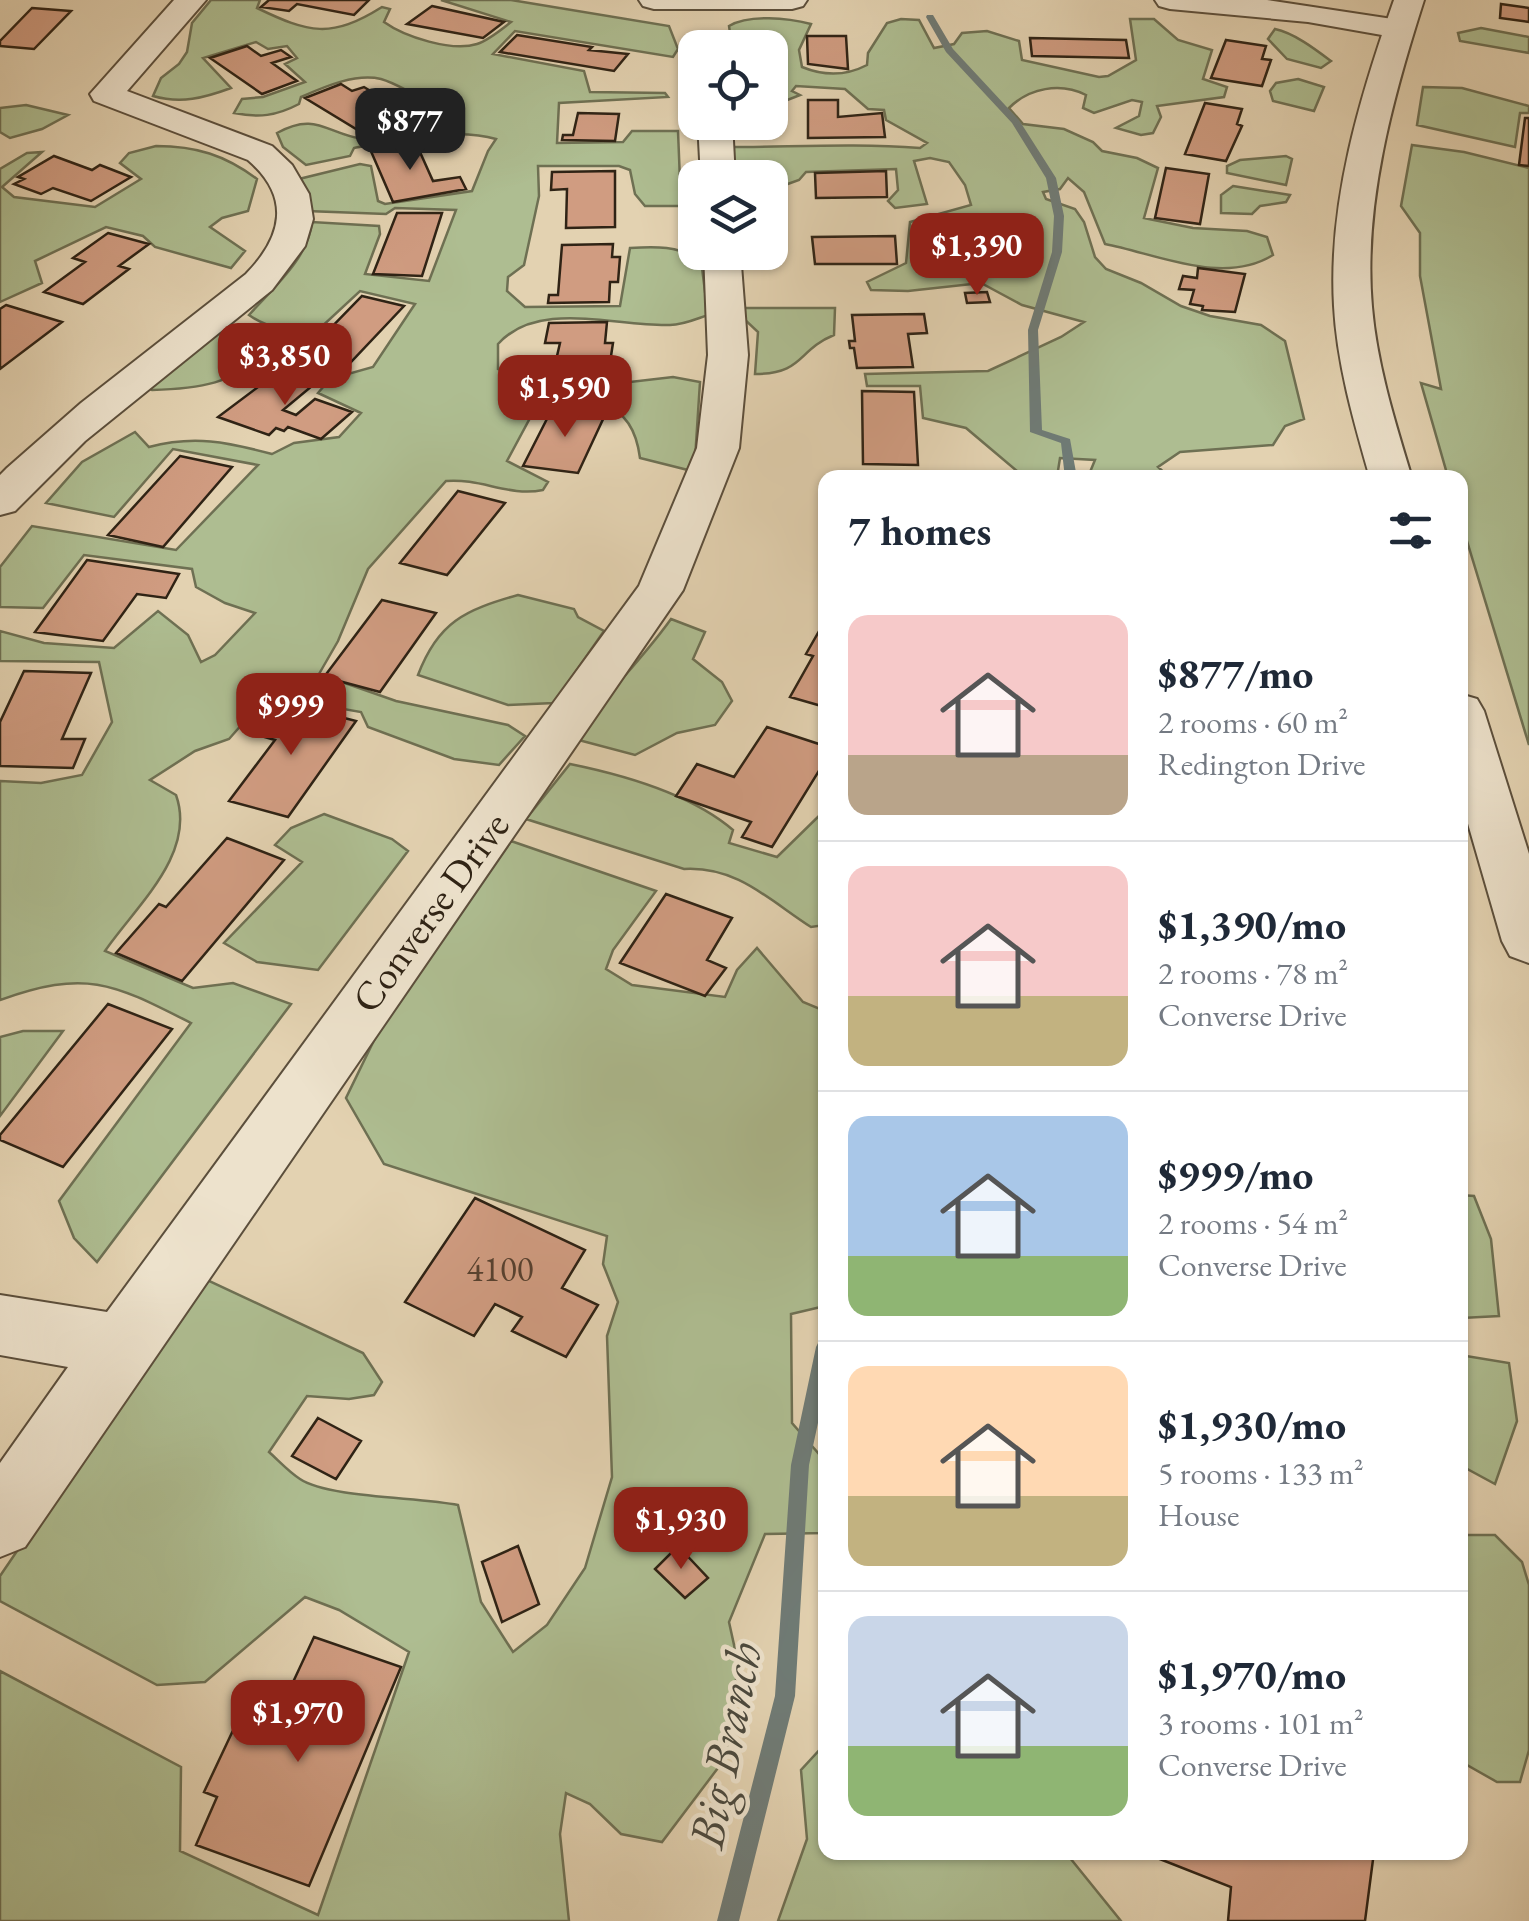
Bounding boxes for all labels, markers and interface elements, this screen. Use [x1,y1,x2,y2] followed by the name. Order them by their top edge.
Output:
[678,30,788,270] map controls
[678,30,788,140] button: locate
[351,88,469,173] pin: $877
[377,99,443,141] text: $877
[678,160,788,270] button: layers
[896,213,1058,298] pin: $1,390
[932,224,1022,266] text: $1,390
[204,323,366,408] pin: $3,850
[240,334,330,376] text: $3,850
[484,355,646,440] pin: $1,590
[520,366,610,408] text: $1,590
[848,503,991,558] text: 7 homes
[1383,503,1438,558] icon: filters
[1158,646,1314,701] text: $877/mo
[928,655,1048,775] icon: home
[232,673,350,758] pin: $999
[258,684,324,726] text: $999
[1158,701,1348,743] text: 2 rooms · 60 m²
[1158,743,1365,785] text: Redington Drive
[340,801,520,1023] street label: Converse Drive
[1158,897,1346,952] text: $1,390/mo
[928,906,1048,1026] icon: home
[1158,952,1348,994] text: 2 rooms · 78 m²
[1158,994,1347,1036] text: Converse Drive
[1158,1147,1314,1202] text: $999/mo
[928,1156,1048,1276] icon: home
[1158,1202,1348,1244] text: 2 rooms · 54 m²
[1158,1244,1347,1286] text: Converse Drive
[466,1246,534,1291] house number: 4100
[1158,1397,1346,1452] text: $1,930/mo
[928,1406,1048,1526] icon: home
[1158,1452,1364,1494] text: 5 rooms · 133 m²
[600,1487,762,1572] pin: $1,930
[1158,1494,1239,1536] text: House
[636,1498,726,1540] text: $1,930
[672,1637,776,1855] water label: Big Branch
[1158,1647,1346,1702] text: $1,970/mo
[928,1656,1048,1776] icon: home
[217,1680,379,1765] pin: $1,970
[253,1691,343,1733] text: $1,970
[1158,1702,1364,1744] text: 3 rooms · 101 m²
[1158,1744,1347,1786] text: Converse Drive

